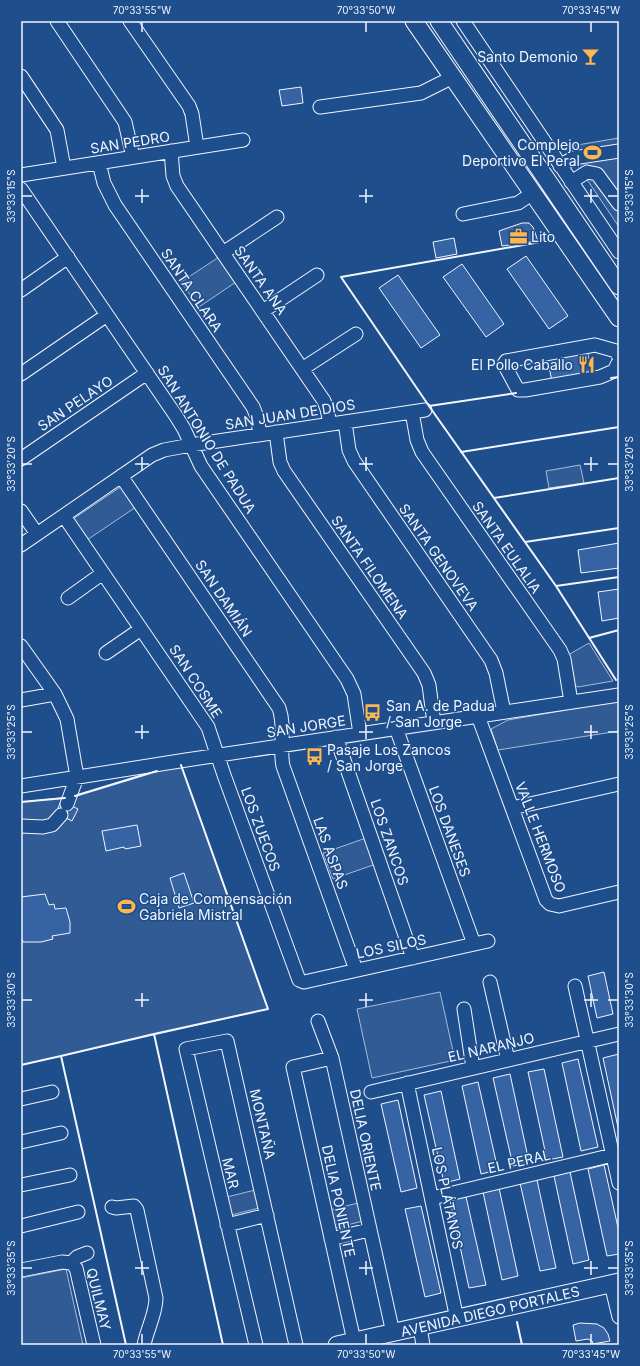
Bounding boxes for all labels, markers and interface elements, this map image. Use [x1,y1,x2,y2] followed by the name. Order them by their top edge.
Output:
[113,4,171,16] text: 70°33'55"W
[337,4,395,16] text: 70°33'50"W
[562,4,620,16] text: 70°33'45"W
[581,46,601,66] bar icon: Santo Demonio
[477,48,578,65] place label: Santo Demonio
[89,127,171,157] street label: SAN PEDRO
[462,136,580,169] place label: Complejo Deportivo El Peral
[583,142,603,162] sports icon: Complejo Deportivo El Peral
[5,169,17,223] text: 33°33'15"S
[623,169,635,223] text: 33°33'15"S
[508,226,528,246] office icon: Lito
[531,228,555,245] place label: Lito
[231,242,291,318] street label: SANTA ANA
[158,245,226,335] street label: SANTA CLARA
[576,354,596,374] restaurant icon: El Pollo Caballo
[471,356,573,373] place label: El Pollo Caballo
[154,362,260,517] street label: SAN ANTONIO DE PADUA
[34,372,116,434] street label: SAN PELAYO
[224,395,356,433] street label: SAN JUAN DE DIOS
[5,436,17,492] text: 33°33'20"S
[623,436,635,492] text: 33°33'20"S
[469,498,545,597] street label: SANTA EULALIA
[396,500,482,614] street label: SANTA GENOVEVA
[328,512,412,622] street label: SANTA FILOMENA
[192,556,256,640] street label: SAN DAMIÁN
[166,641,226,721] street label: SAN COSME
[386,697,495,730] place label: San A. de Padua / San Jorge
[363,703,383,723] bus stop icon: San A. de Padua / San Jorge
[5,704,17,760] text: 33°33'25"S
[623,704,635,760] text: 33°33'25"S
[265,711,347,741] street label: SAN JORGE
[327,741,451,774] place label: Pasaje Los Zancos / San Jorge
[304,747,324,767] bus stop icon: Pasaje Los Zancos / San Jorge
[512,779,570,895] street label: VALLE HERMOSO
[426,783,474,879] street label: LOS DANESES
[238,784,284,874] street label: LOS ZUECOS
[367,797,413,887] street label: LOS ZANCOS
[310,815,352,891] street label: LAS ASPAS
[139,890,292,923] place label: Caja de Compensación Gabriela Mistral
[116,896,136,916] sports icon: Caja de Compensación Gabriela Mistral
[354,930,428,962] street label: LOS SILOS
[5,972,17,1028] text: 33°33'30"S
[623,972,635,1028] text: 33°33'30"S
[446,1029,536,1065] street label: EL NARANJO
[247,1087,279,1161] street label: MONTAÑA
[347,1088,385,1192] street label: DELIA ORIENTE
[319,1143,359,1259] street label: DELIA PONIENTE
[429,1145,467,1251] street label: LOS PLÁTANOS
[486,1145,552,1177] street label: EL PERAL
[219,1156,243,1190] street label: MAR
[5,1240,17,1296] text: 33°33'35"S
[623,1240,635,1296] text: 33°33'35"S
[83,1266,115,1332] street label: QUILMAY
[399,1282,581,1340] street label: AVENIDA DIEGO PORTALES
[113,1348,171,1360] text: 70°33'55"W
[337,1348,395,1360] text: 70°33'50"W
[562,1348,620,1360] text: 70°33'45"W

